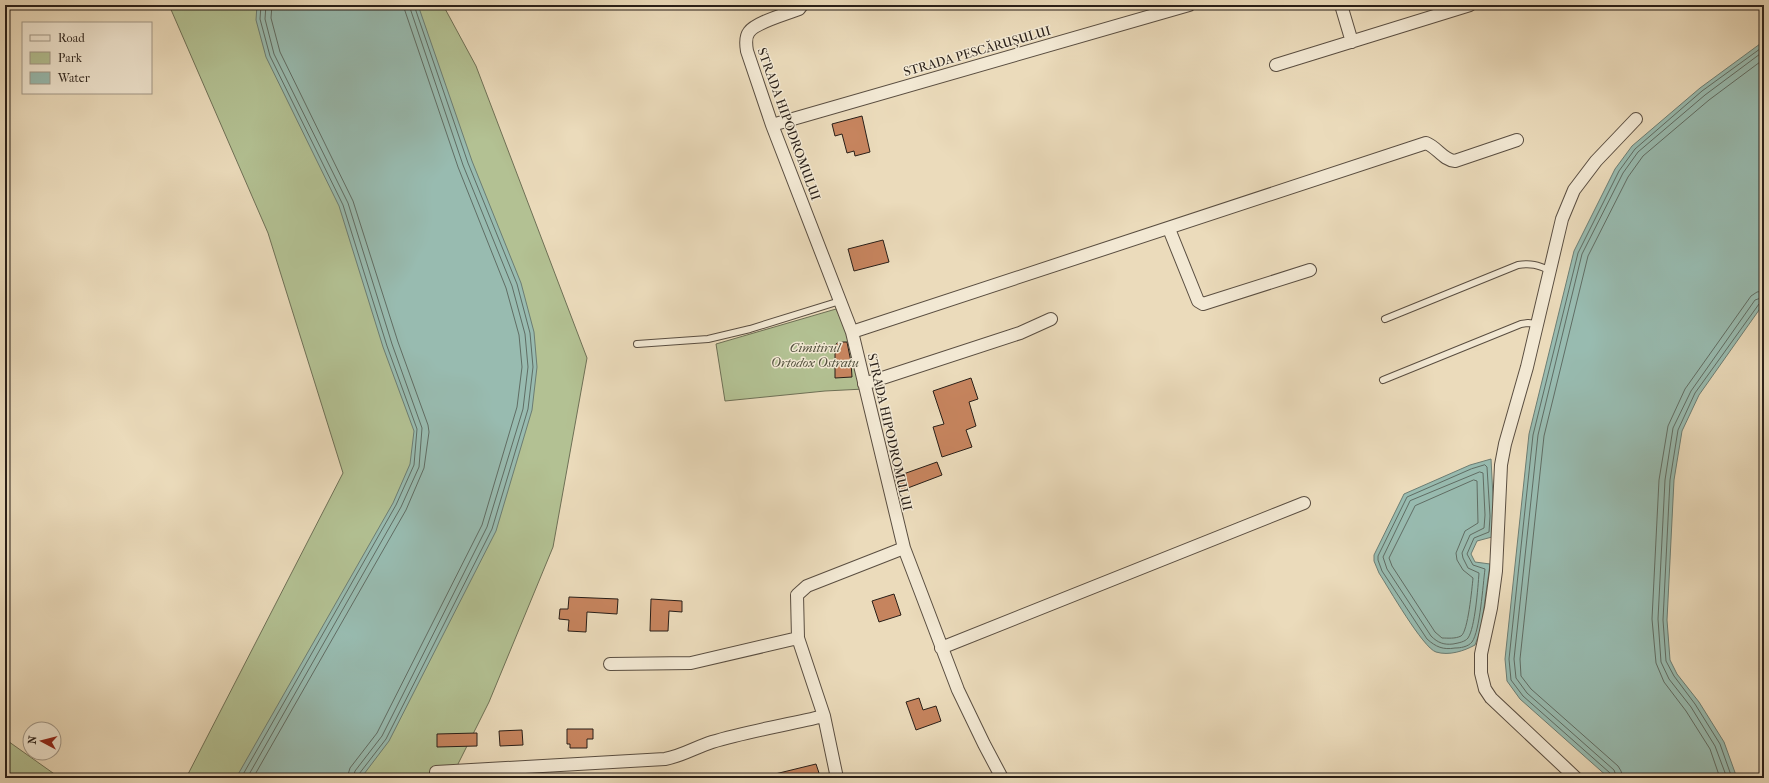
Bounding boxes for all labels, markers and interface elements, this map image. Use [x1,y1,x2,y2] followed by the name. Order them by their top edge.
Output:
[22,22,152,94] legend
[902,23,1052,79] street label: STRADA PESCĂRUȘULUI
[58,31,85,45] text: Road
[754,46,824,202] street label: STRADA HIPODROMULUI
[58,51,83,65] text: Park
[57,71,91,85] text: Water
[771,340,859,370] park label: Cimitirul Ortodox Ostratu
[865,352,915,512] street label: STRADA HIPODROMULUI
[22,721,62,761] north arrow
[26,734,40,745] text: N

